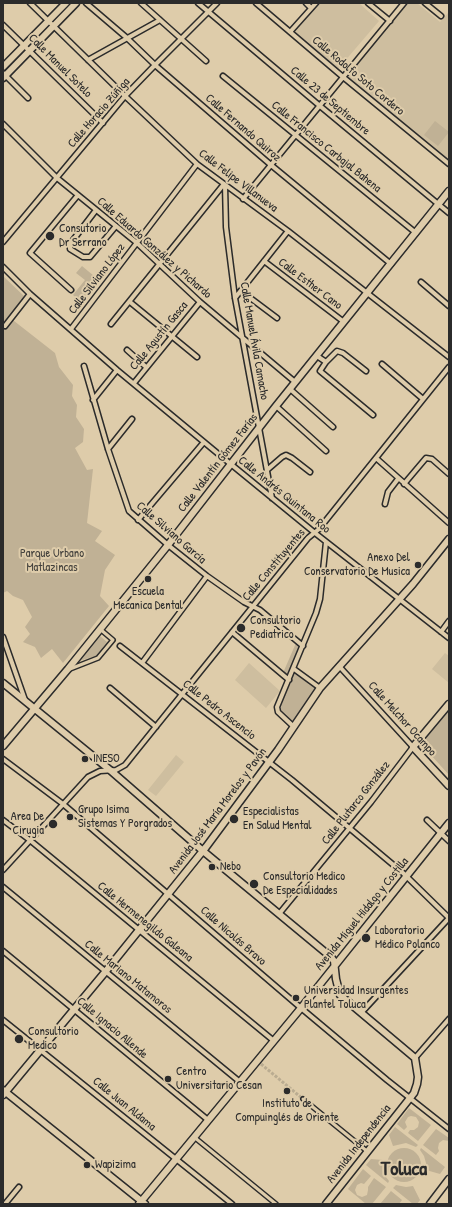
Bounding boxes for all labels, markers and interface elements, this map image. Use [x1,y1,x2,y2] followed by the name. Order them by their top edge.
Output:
[25,31,95,101] street label: Calle Manuel Sotelo
[309,33,407,119] street label: Calle Rodolfo Soto Cordero
[287,64,373,138] street label: Calle 23 de Septiembre
[65,75,133,151] street label: Calle Horacio Zúñiga
[202,91,284,165] street label: Calle Fernando Quiroz
[268,98,384,196] street label: Calle Francisco Carbajal Bahena
[195,146,281,216] street label: Calle Felipe Villanueva
[94,194,214,302] street label: Calle Eduardo González y Pichardo
[59,222,107,250] place label: Consutorio Dr Serrano
[44,230,56,242] marker: Consutorio Dr Serrano
[66,241,128,317] street label: Calle Silviano López
[275,255,345,313] street label: Calle Esther Cano
[237,281,271,401] street label: Calle Manuel Ávila Camacho
[127,299,191,373] street label: Calle Agustín Gasca
[175,411,261,515] street label: Calle Valentín Gómez Farías
[235,453,333,537] street label: Calle Andrés Quintana Roo
[133,499,209,567] street label: Calle Silviano García
[240,526,308,604] street label: Calle Constituyentes
[20,547,84,575] park label: Parque Urbano Matlazincas
[304,551,410,579] place label: Anexo Del Conservatorio De Musica
[413,560,423,570] marker: Anexo Del Conservatorio De Musica
[143,574,153,584] marker: Escuela Mecanica Dental
[113,585,183,613] place label: Escuela Mecanica Dental
[250,614,301,642] place label: Consultorio Pediatrico
[235,622,247,634] marker: Consultorio Pediatrico
[180,677,258,743] street label: Calle Pedro Ascencio
[365,679,439,759] street label: Calle Melchor Ocampo
[166,745,270,877] street label: Avenida José María Morelos y Pavón
[93,752,120,766] place label: INESO
[80,754,90,764] marker: INESO
[319,758,393,848] street label: Calle Plutarco González
[78,803,172,831] place label: Grupo Isima Sistemas Y Porgrados
[243,805,311,833] place label: Especialistas En Salud Mental
[11,810,44,838] place label: Area De Cirugia
[65,812,75,822] marker: Grupo Isima Sistemas Y Porgrados
[228,813,240,825] marker: Especialistas En Salud Mental
[47,818,59,830] marker: Area De Cirugia
[312,855,412,973] street label: Avenida Miguel Hidalgo y Costilla
[220,860,241,874] place label: Nebo
[207,862,217,872] marker: Nebo
[263,870,345,898] place label: Consultorio Medico De Especialidades
[248,878,260,890] marker: Consultorio Medico De Especialidades
[94,879,196,965] street label: Calle Hermenegildo Galeana
[197,903,269,969] street label: Calle Nicolás Bravo
[375,924,440,952] place label: Laboratorio Médico Polanco
[360,932,372,944] marker: Laboratorio Médico Polanco
[81,937,175,1017] street label: Calle Mariano Matamoros
[304,984,408,1012] place label: Universidad Insurgentes Plantel Toluca
[291,993,301,1003] marker: Universidad Insurgentes Plantel Toluca
[74,994,150,1062] street label: Calle Ignacio Allende
[28,1025,79,1053] place label: Consultorio Medico
[13,1033,25,1045] marker: Consultorio Medico
[176,1065,262,1093] place label: Centro Universitario Cesan
[89,1074,159,1134] street label: Calle Juan Aldama
[163,1074,173,1084] marker: Centro Universitario Cesan
[282,1086,292,1096] marker: Instituto de Compuinglés de Oriente
[235,1097,339,1125] place label: Instituto de Compuinglés de Oriente
[324,1102,394,1186] street label: Avenida Independencia
[95,1158,136,1172] place label: Wapizima
[381,1158,427,1182] district label: Toluca
[82,1160,92,1170] marker: Wapizima

